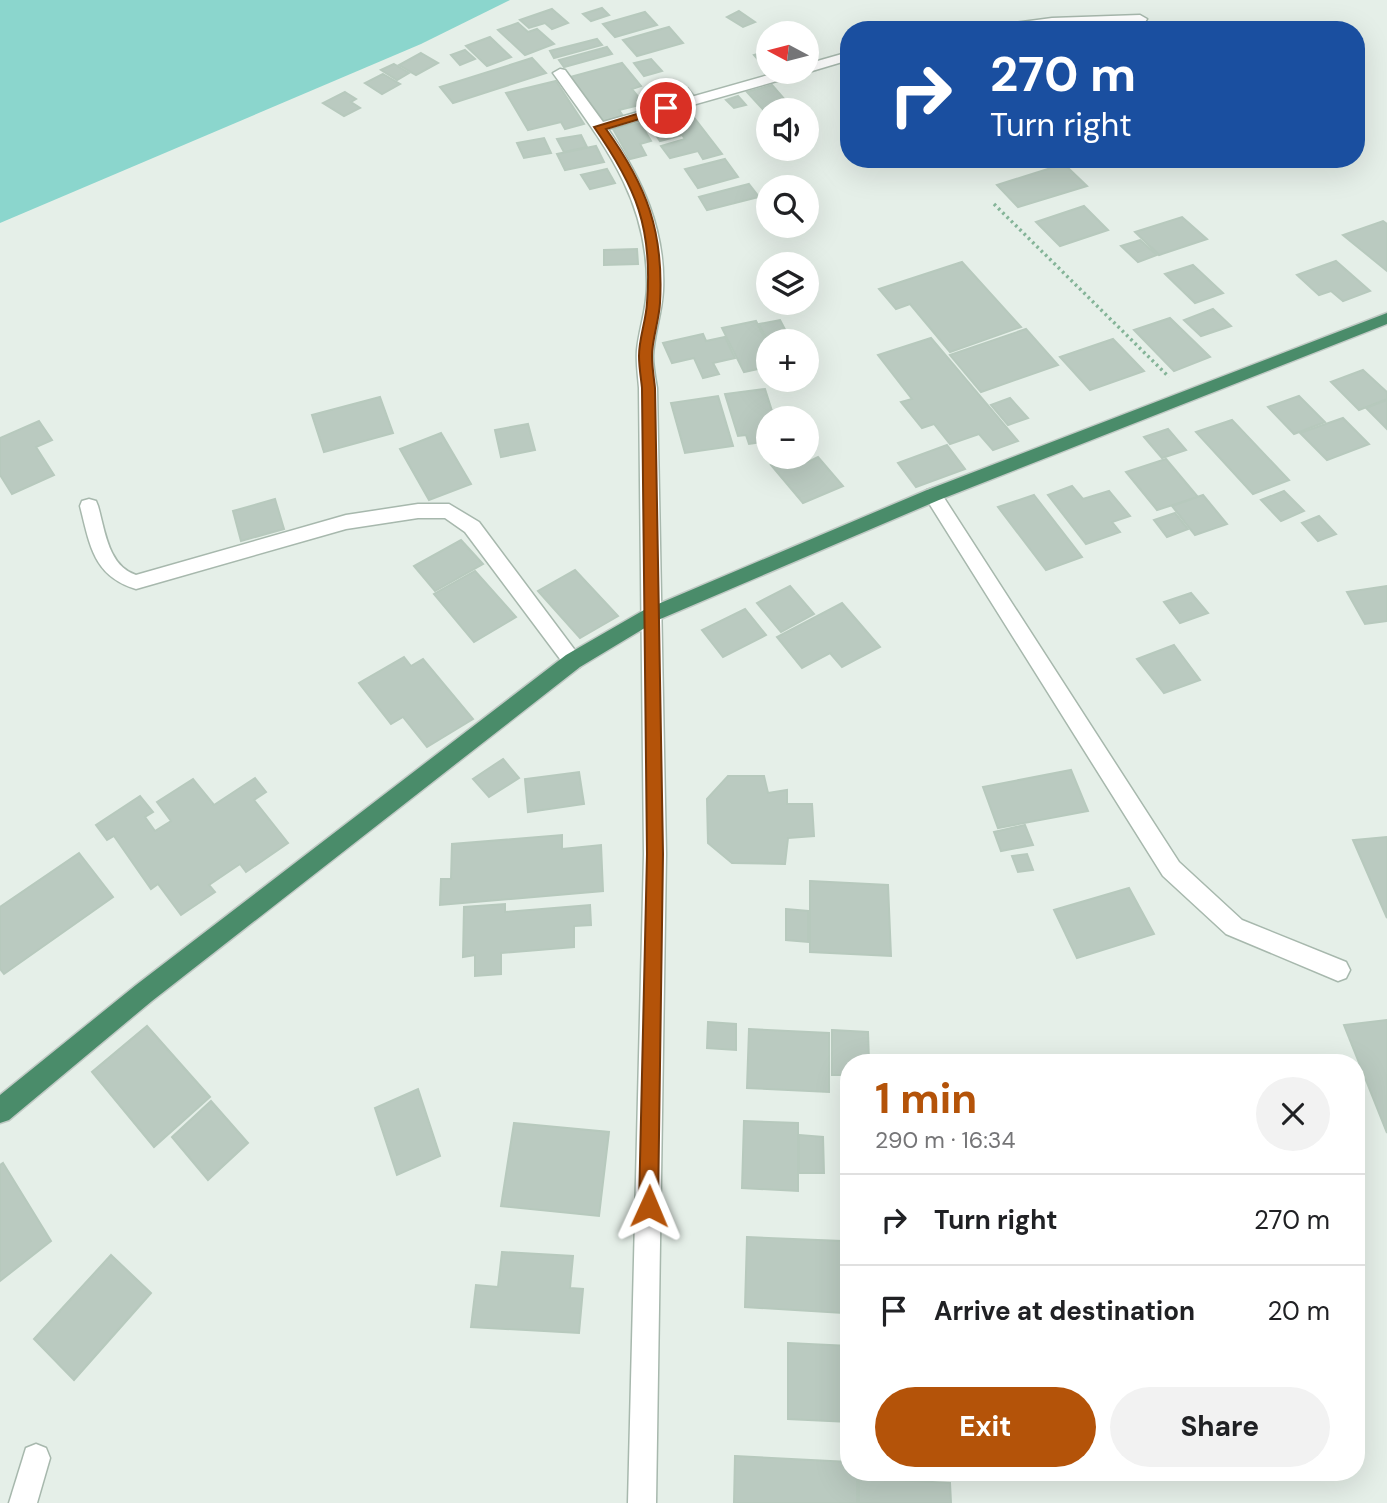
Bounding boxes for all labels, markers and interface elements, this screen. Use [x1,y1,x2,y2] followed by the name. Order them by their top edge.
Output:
[756,21,819,84] north arrow
[756,21,819,469] map controls
[990,42,1136,106] text: 270 m
[875,49,966,140] icon: right
[636,78,696,138] pin
[647,89,685,127] icon: arrive
[756,98,819,161] button: sound
[990,104,1132,146] text: Turn right
[756,175,819,238] button: search
[756,252,819,315] button: layers
[756,329,819,392] button: +
[756,406,819,469] button: −
[875,1071,977,1126] text: 1 min
[1256,1077,1330,1151] button: close
[875,1125,1015,1155] text: 290 m · 16:34
[612,1169,686,1243] position arrow
[875,1201,913,1239] icon: right
[934,1203,1058,1237] text: Turn right
[1254,1203,1330,1237] text: 270 m
[875,1292,913,1330] icon: arrive
[934,1294,1195,1328] text: Arrive at destination
[1267,1294,1330,1328] text: 20 m
[875,1387,1096,1467] button: Exit
[1110,1387,1330,1467] button: Share

